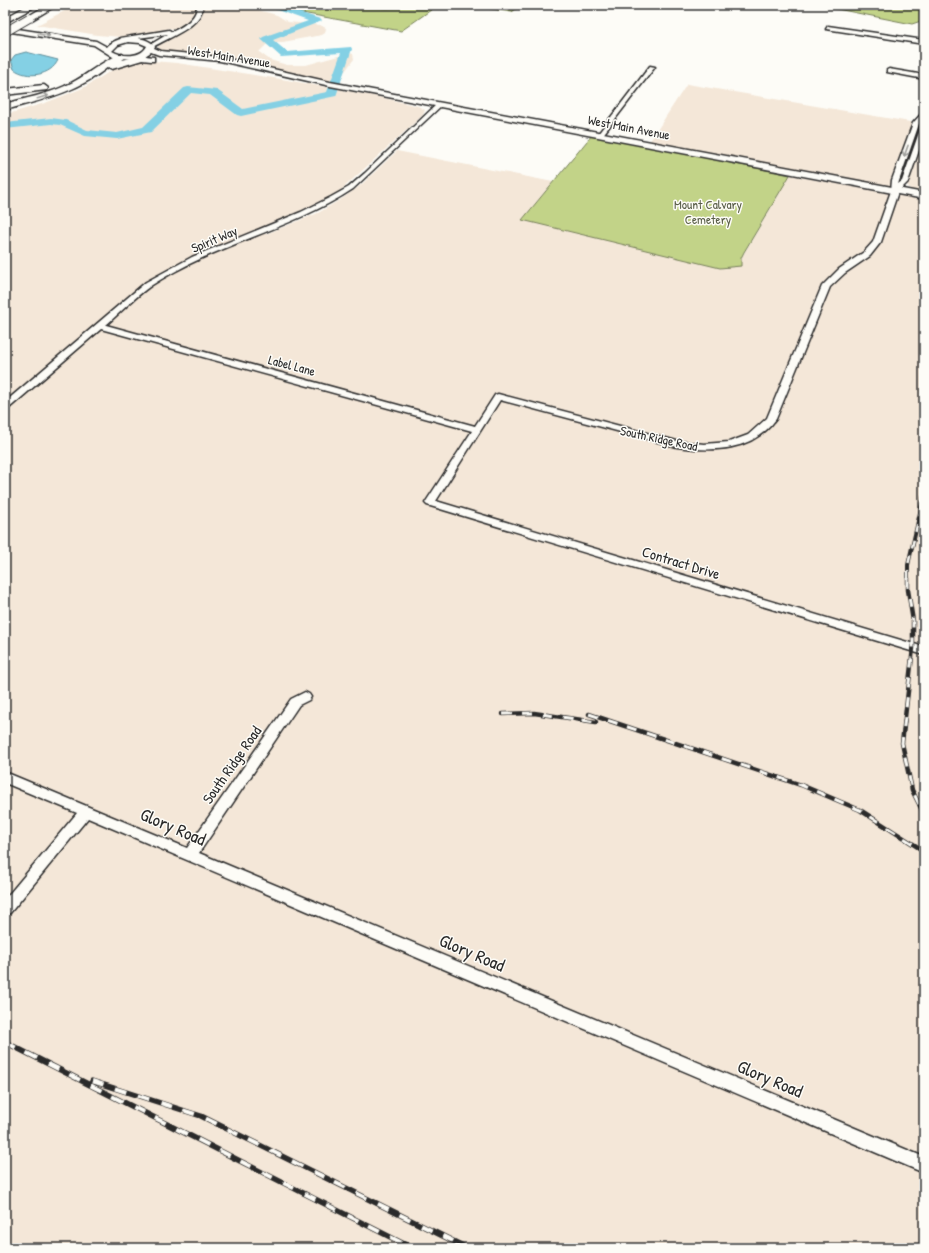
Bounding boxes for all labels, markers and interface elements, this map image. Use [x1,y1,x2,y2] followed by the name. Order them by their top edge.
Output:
[37,31,50,39] one-way arrow
[186,41,272,71] street label: West Main Avenue
[36,93,49,100] one-way arrow
[586,110,672,144] street label: West Main Avenue
[901,145,909,157] one-way arrow
[674,195,742,228] park label: Mount Calvary Cemetery
[188,221,240,257] street label: Spirit Way
[267,350,317,380] street label: Label Lane
[619,421,699,455] street label: South Ridge Road
[640,541,723,584] street label: Contract Drive
[197,721,266,808] street label: South Ridge Road
[137,802,210,852] street label: Glory Road
[436,928,509,978] street label: Glory Road
[734,1054,807,1104] street label: Glory Road

